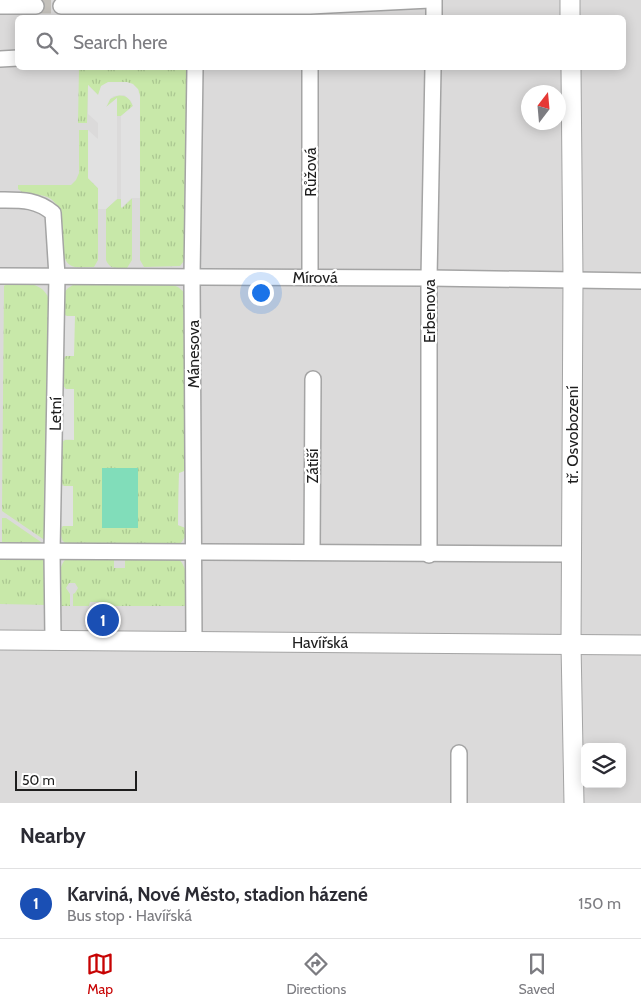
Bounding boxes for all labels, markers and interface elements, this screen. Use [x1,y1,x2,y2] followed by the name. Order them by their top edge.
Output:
[15,15,626,70] search box
[33,29,61,57] icon: search
[73,31,167,54] text: Search here
[521,85,566,130] north arrow
[301,147,320,197] street label: Růžová
[292,268,338,287] street label: Mírová
[420,279,439,343] street label: Erbenova
[248,280,274,306] your location
[184,319,203,388] street label: Mánesova
[563,385,582,484] street label: tř. Osvobození
[46,396,65,431] street label: Letní
[303,448,322,483] street label: Zátiší
[87,601,119,639] pin: 1
[292,633,348,652] street label: Havířská
[581,743,626,788] map controls
[581,743,626,788] button: layers
[15,768,138,791] scale bar
[22,771,55,789] text: 50 m
[20,823,86,848] text: Nearby
[67,883,368,906] text: Karviná, Nové Město, stadion házené
[33,894,39,913] text: 1
[578,894,621,913] text: 150 m
[67,906,192,925] text: Bus stop · Havířská
[86,950,114,998] tab: Map
[286,950,346,998] tab: Directions
[518,950,555,998] tab: Saved

